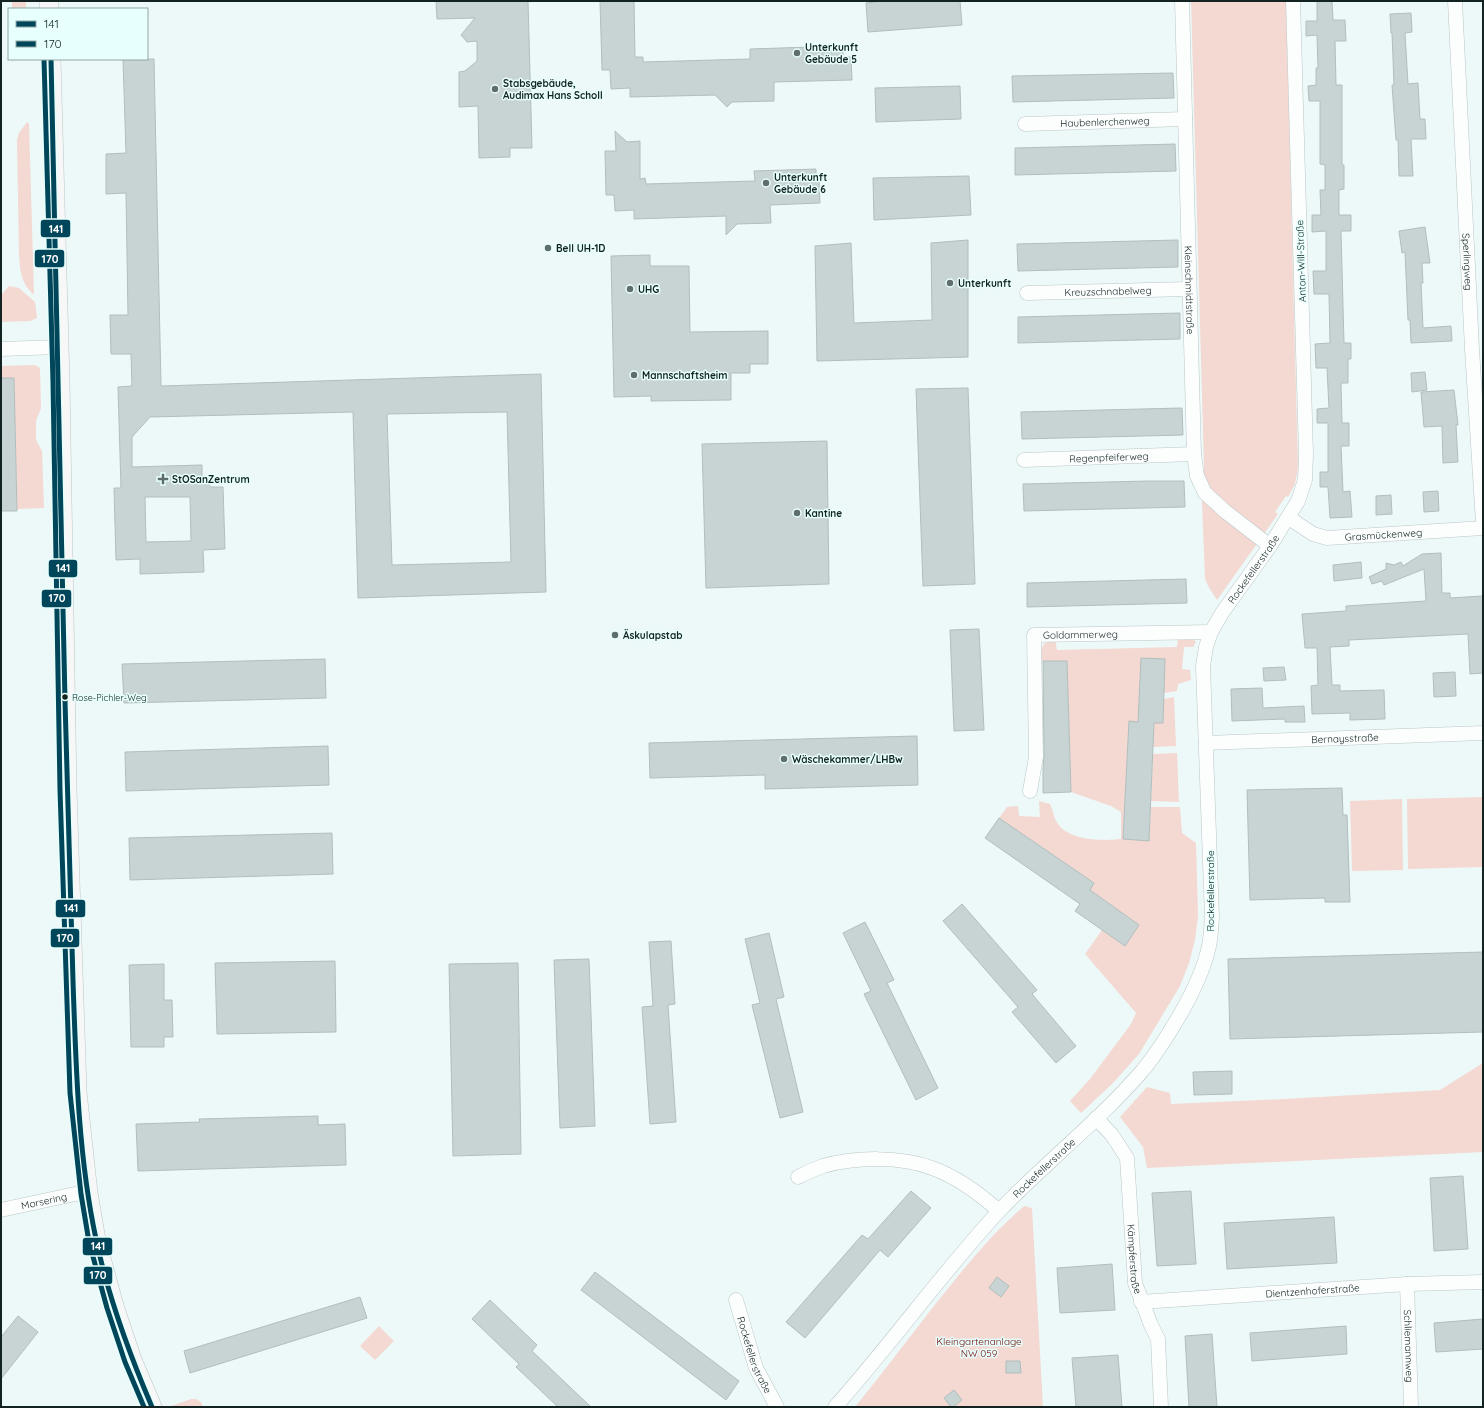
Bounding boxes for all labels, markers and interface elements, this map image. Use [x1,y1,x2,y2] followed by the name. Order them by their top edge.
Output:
[8,8,148,60] legend
[44,16,59,31] text: 141
[44,36,62,51] text: 170
[805,41,858,66] place label: Unterkunft Gebäude 5
[792,48,802,58] marker: Unterkunft Gebäude 5
[503,77,603,102] place label: Stabsgebäude, Audimax Hans Scholl
[490,84,500,94] marker: Stabsgebäude, Audimax Hans Scholl
[1060,114,1150,129] street label: Haubenlerchenweg
[774,171,827,196] place label: Unterkunft Gebäude 6
[761,178,771,188] marker: Unterkunft Gebäude 6
[40,219,71,238] line badge: 141
[1293,219,1309,302] street label: Anton-Will-Straße
[49,222,63,236] text: 141
[1460,233,1476,291] street label: Sperlingweg
[556,242,605,255] place label: Bell UH-1D
[543,243,553,253] marker: Bell UH-1D
[1182,245,1197,335] street label: Kleinschmidtstraße
[34,249,65,268] line badge: 170
[41,252,59,266] text: 170
[958,277,1011,290] place label: Unterkunft
[945,278,955,288] marker: Unterkunft
[638,283,659,296] place label: UHG
[1064,283,1152,299] street label: Kreuzschnabelweg
[625,284,635,294] marker: UHG
[642,369,727,382] place label: Mannschaftsheim
[629,370,639,380] marker: Mannschaftsheim
[1069,449,1149,465] street label: Regenpfeiferweg
[157,473,169,485] marker: StOSanZentrum
[172,473,250,486] place label: StOSanZentrum
[805,507,842,520] place label: Kantine
[792,508,802,518] marker: Kantine
[1344,525,1423,543] street label: Grasmückenweg
[1225,532,1282,606] street label: Rockefellerstraße
[48,559,78,578] line badge: 141
[56,561,70,575] text: 141
[41,589,72,608] line badge: 170
[48,591,66,605] text: 170
[1043,627,1118,641] street label: Goldammerweg
[623,628,682,642] place label: Äskulapstab
[610,630,620,640] marker: Äskulapstab
[60,692,70,702] marker: Rose-Pichler-Weg
[72,692,147,703] place label: Rose-Pichler-Weg
[1311,730,1379,746] street label: Bernaysstraße
[792,753,903,766] place label: Wäschekammer/LHBw
[779,754,789,764] marker: Wäschekammer/LHBw
[1204,850,1217,932] street label: Rockefellerstraße
[55,899,86,918] line badge: 141
[64,901,78,915] text: 141
[50,928,80,948] line badge: 170
[56,931,74,945] text: 170
[1010,1135,1078,1200] street label: Rockefellerstraße
[20,1189,68,1212] street label: Morsering
[1125,1223,1145,1296] street label: Kämpferstraße
[82,1237,113,1256] line badge: 141
[91,1239,105,1253] text: 141
[83,1266,113,1285] line badge: 170
[89,1268,107,1282] text: 170
[1265,1281,1360,1300] street label: Dientzenhoferstraße
[1401,1309,1417,1383] street label: Schliemannweg
[735,1315,775,1396] street label: Rockefellerstraße
[936,1335,1022,1360] park label: Kleingartenanlage NW 059

